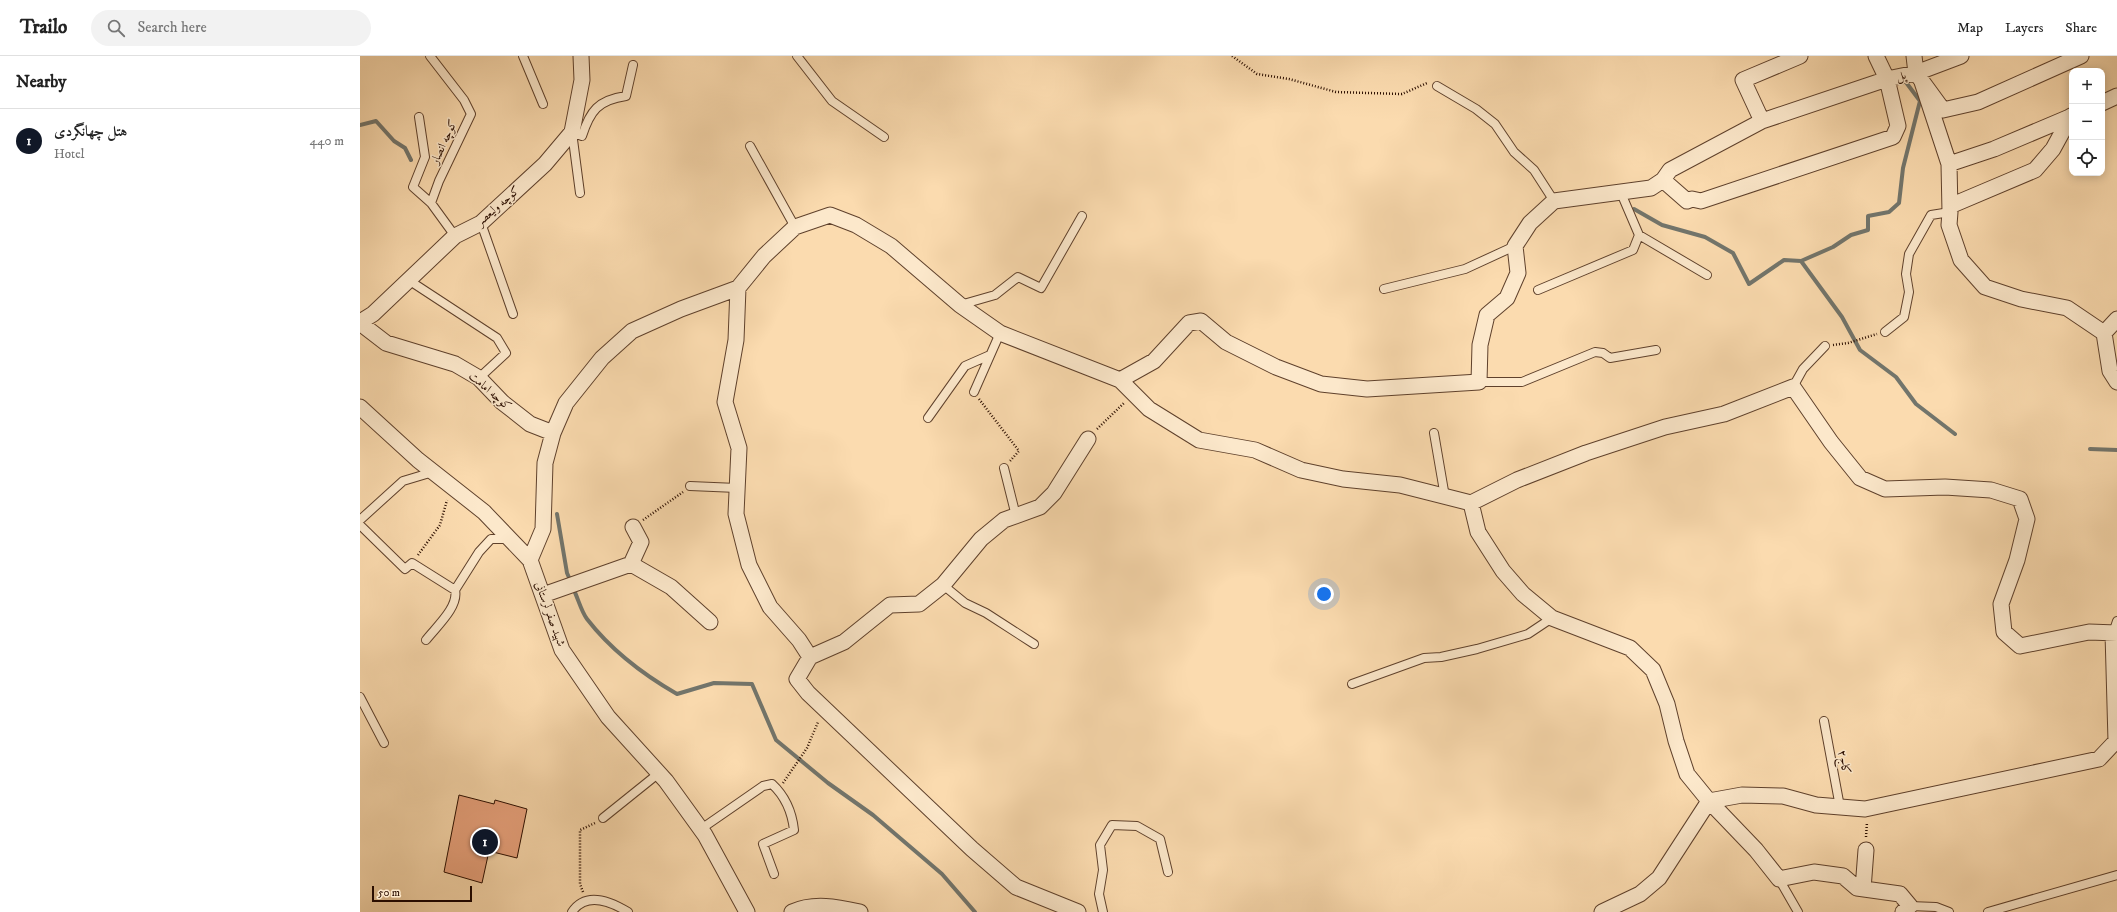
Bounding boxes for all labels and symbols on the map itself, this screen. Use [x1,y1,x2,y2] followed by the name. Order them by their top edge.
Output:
[1894,67,1908,85] street label: پل
[427,117,462,168] street label: کوچه انصار
[471,183,524,231] street label: کوچه ولیعصر
[465,368,515,414] street label: کوچه امامت
[531,580,569,648] street label: شهید صفر لرستانی
[1314,584,1334,604] your location
[1831,749,1854,776] street label: کاج۲
[472,827,498,857] pin: 1
[372,884,472,903] scale bar

